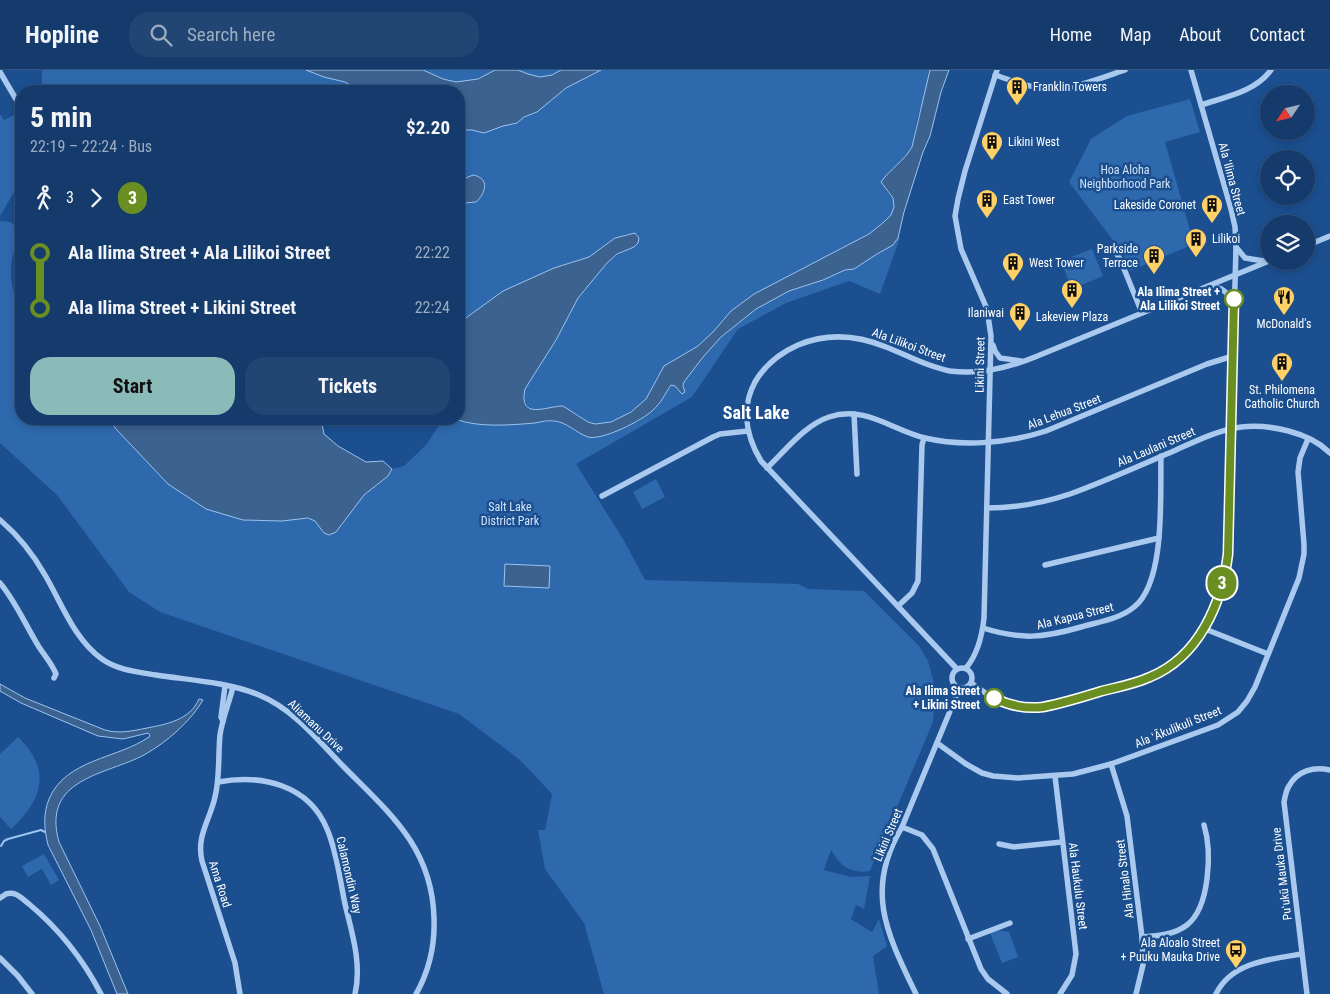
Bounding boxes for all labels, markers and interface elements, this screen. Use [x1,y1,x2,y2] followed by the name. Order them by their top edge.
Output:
[129,12,479,57] search box
[25,21,99,49] text: Hopline
[147,21,175,49] icon: search
[187,23,275,46] text: Search here
[1050,24,1092,45] text: Home
[1120,24,1151,45] text: Map
[1179,24,1221,45] text: About
[1249,24,1305,45] text: Contact
[1005,75,1029,106] building icon: Franklin Towers
[1033,80,1107,94] place label: Franklin Towers
[1260,85,1315,140] north arrow
[1260,85,1315,270] map controls
[30,101,92,134] text: 5 min
[406,116,450,139] text: $2.20
[980,130,1004,161] building icon: Likini West
[1008,135,1060,149] place label: Likini West
[30,137,152,156] text: 22:19 – 22:24 · Bus
[1216,141,1249,217] street label: Ala ʻIlima Street
[1260,150,1315,205] button: locate
[1079,163,1171,191] park label: Hoa Aloha Neighborhood Park
[30,184,58,212] icon: walk
[82,184,110,212] icon: forward
[128,187,137,208] text: 3
[66,188,74,207] text: 3
[975,188,999,219] building icon: East Tower
[1003,193,1055,207] place label: East Tower
[1200,193,1224,224] building icon: Lakeside Coronet
[1114,198,1196,212] place label: Lakeside Coronet
[1260,215,1315,270] button: layers
[1184,227,1208,258] building icon: Lilikoi
[1212,232,1240,246] place label: Lilikoi
[68,241,330,264] text: Ala Ilima Street + Ala Lilikoi Street
[1097,242,1138,270] place label: Parkside Terrace
[415,243,450,262] text: 22:22
[1142,244,1166,275] building icon: Parkside Terrace
[1001,251,1025,282] building icon: West Tower
[1029,256,1084,270] place label: West Tower
[1060,278,1084,309] building icon: Lakeview Plaza
[1137,285,1220,313] place label: Ala Ilima Street + Ala Lilikoi Street
[1272,285,1296,316] restaurant icon: McDonald's
[1224,289,1244,309] marker: Ala Ilima Street + Ala Lilikoi Street
[68,296,296,319] text: Ala Ilima Street + Likini Street
[415,298,450,317] text: 22:24
[1008,301,1032,332] building icon: Ilaniwai
[968,306,1004,320] place label: Ilaniwai
[1036,310,1109,324] place label: Lakeview Plaza
[1257,317,1311,331] place label: McDonald's
[870,325,948,365] street label: Ala Lilikoi Street
[973,336,987,393] street label: Likini Street
[1270,351,1294,382] building icon: St. Philomena Catholic Church
[30,357,235,415] button: Start
[245,357,450,415] button: Tickets
[1244,383,1320,411] place label: St. Philomena Catholic Church
[1025,391,1103,432] street label: Ala Lehua Street
[723,402,790,423] district label: Salt Lake
[1115,424,1198,470] street label: Ala Laulani Street
[481,500,540,528] park label: Salt Lake District Park
[1206,567,1238,599] line badge: 3
[1217,572,1227,593] text: 3
[1035,600,1115,632] street label: Ala Kapua Street
[906,684,980,712] place label: Ala Ilima Street + Likini Street
[984,688,1004,708] marker: Ala Ilima Street + Likini Street
[285,697,347,756] street label: Aliamanu Drive
[1133,703,1224,751] street label: Ala ʻĀkulikuli Street
[871,806,906,864] street label: Likini Street
[1269,826,1295,921] street label: Puʻukū Mauka Drive
[333,835,365,915] street label: Calamondin Way
[1113,838,1137,919] street label: Ala Hinalo Street
[1066,842,1090,931] street label: Ala Haukulu Street
[206,859,234,909] street label: Ama Road
[1121,936,1220,964] place label: Ala Aloalo Street + Puuku Mauka Drive
[1224,938,1248,969] bus stop icon: Ala Aloalo Street + Puuku Mauka Drive

